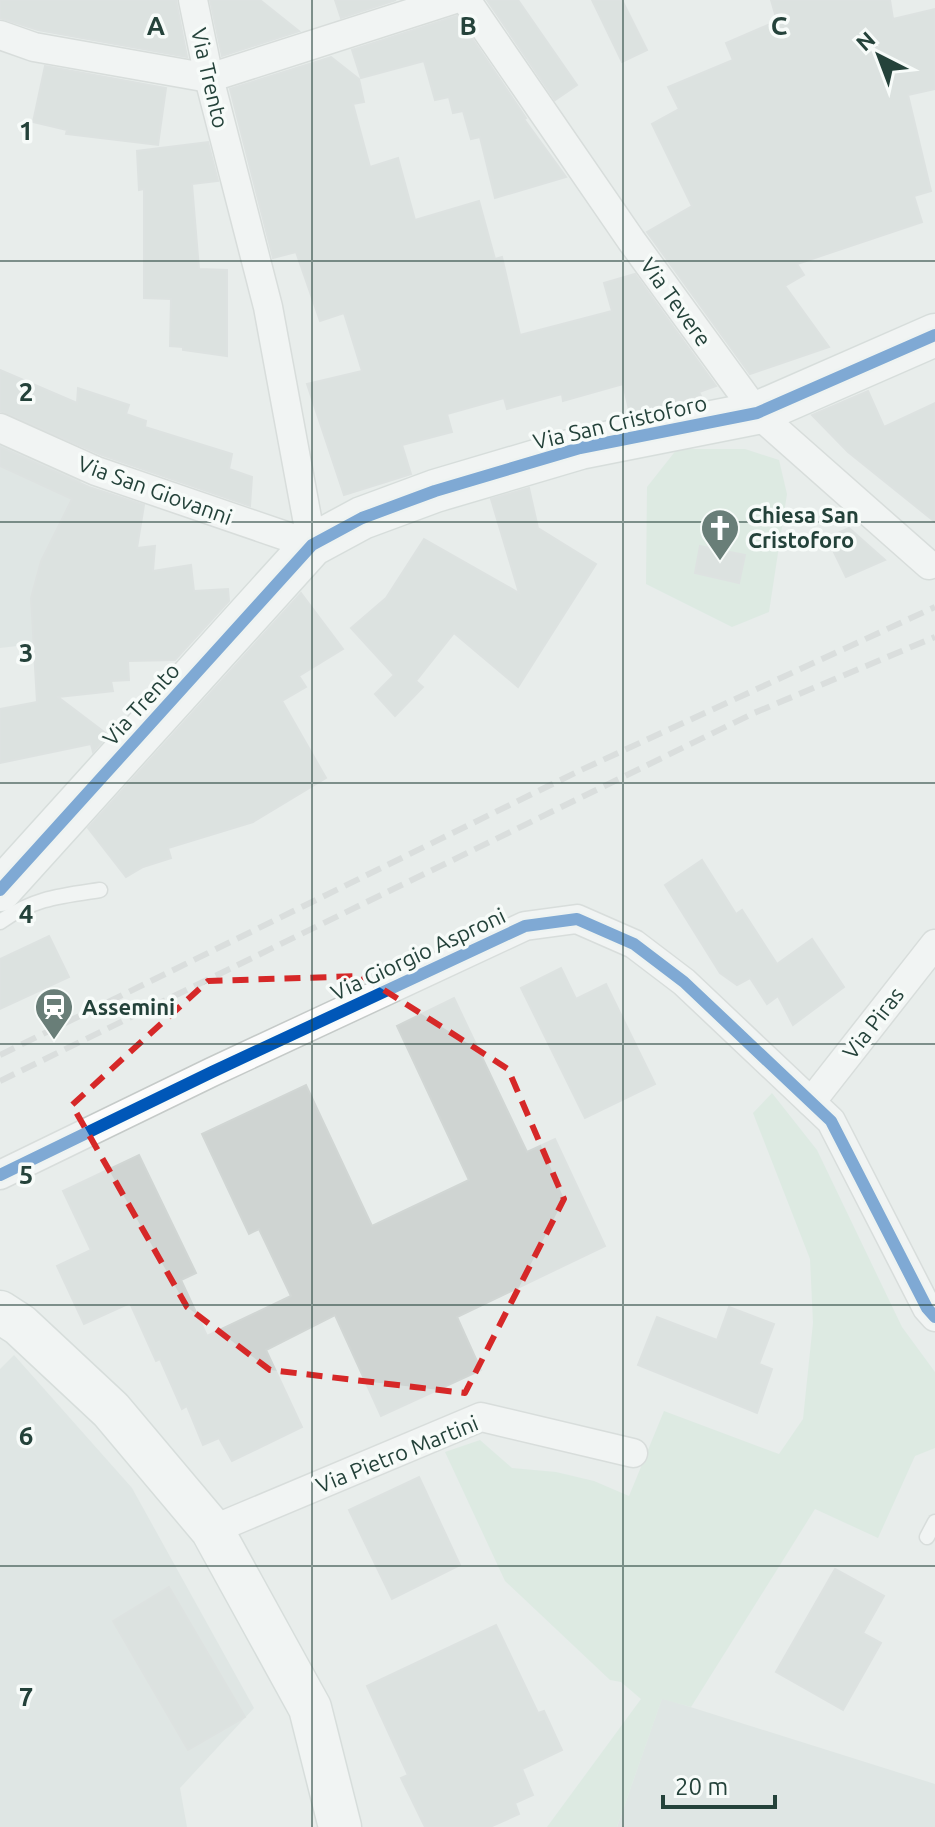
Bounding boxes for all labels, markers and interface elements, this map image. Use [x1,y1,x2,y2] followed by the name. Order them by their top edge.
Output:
[147,11,166,40] text: A
[459,11,477,40] text: B
[771,11,788,40] text: C
[839,16,919,96] north arrow
[187,25,234,131] street label: Via Trento
[851,26,880,56] text: N
[19,116,33,145] text: 1
[636,253,717,351] street label: Via Tevere
[19,377,33,406] text: 2
[531,389,709,454] street label: Via San Cristoforo
[75,450,236,529] street label: Via San Giovanni
[748,502,859,552] place label: Chiesa San Cristoforo
[699,507,741,562] church icon: Chiesa San Cristoforo
[19,638,33,667] text: 3
[97,657,184,750] street label: Via Trento
[19,899,33,928] text: 4
[327,902,509,1005] street label: Via Giorgio Asproni
[837,982,908,1064] street label: Via Piras
[33,986,75,1041] station icon: Assemini
[82,994,175,1019] place label: Assemini
[19,1160,33,1189] text: 5
[312,1410,481,1497] street label: Via Pietro Martini
[19,1421,33,1450] text: 6
[19,1682,33,1711] text: 7
[663,1759,775,1809] scale bar
[675,1773,728,1800] text: 20 m

